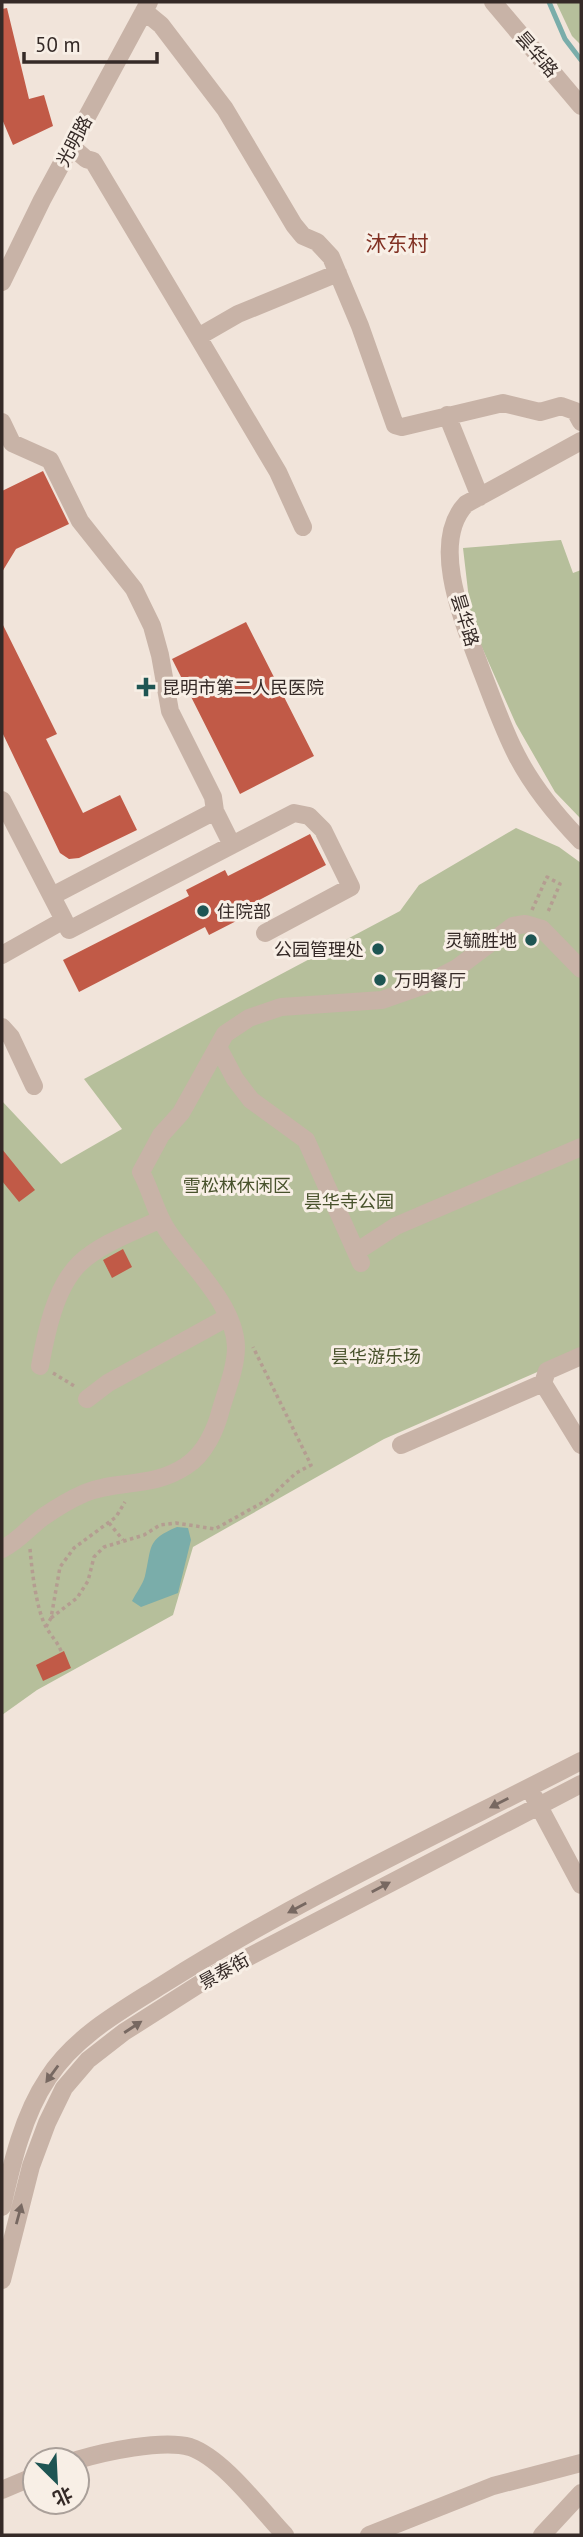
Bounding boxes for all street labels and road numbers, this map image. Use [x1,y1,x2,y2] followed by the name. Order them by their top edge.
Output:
[511,26,563,82] street label: 昙华路
[51,112,97,170] street label: 光明路
[446,591,484,649] street label: 昙华路
[195,1948,253,1994] street label: 景泰街

